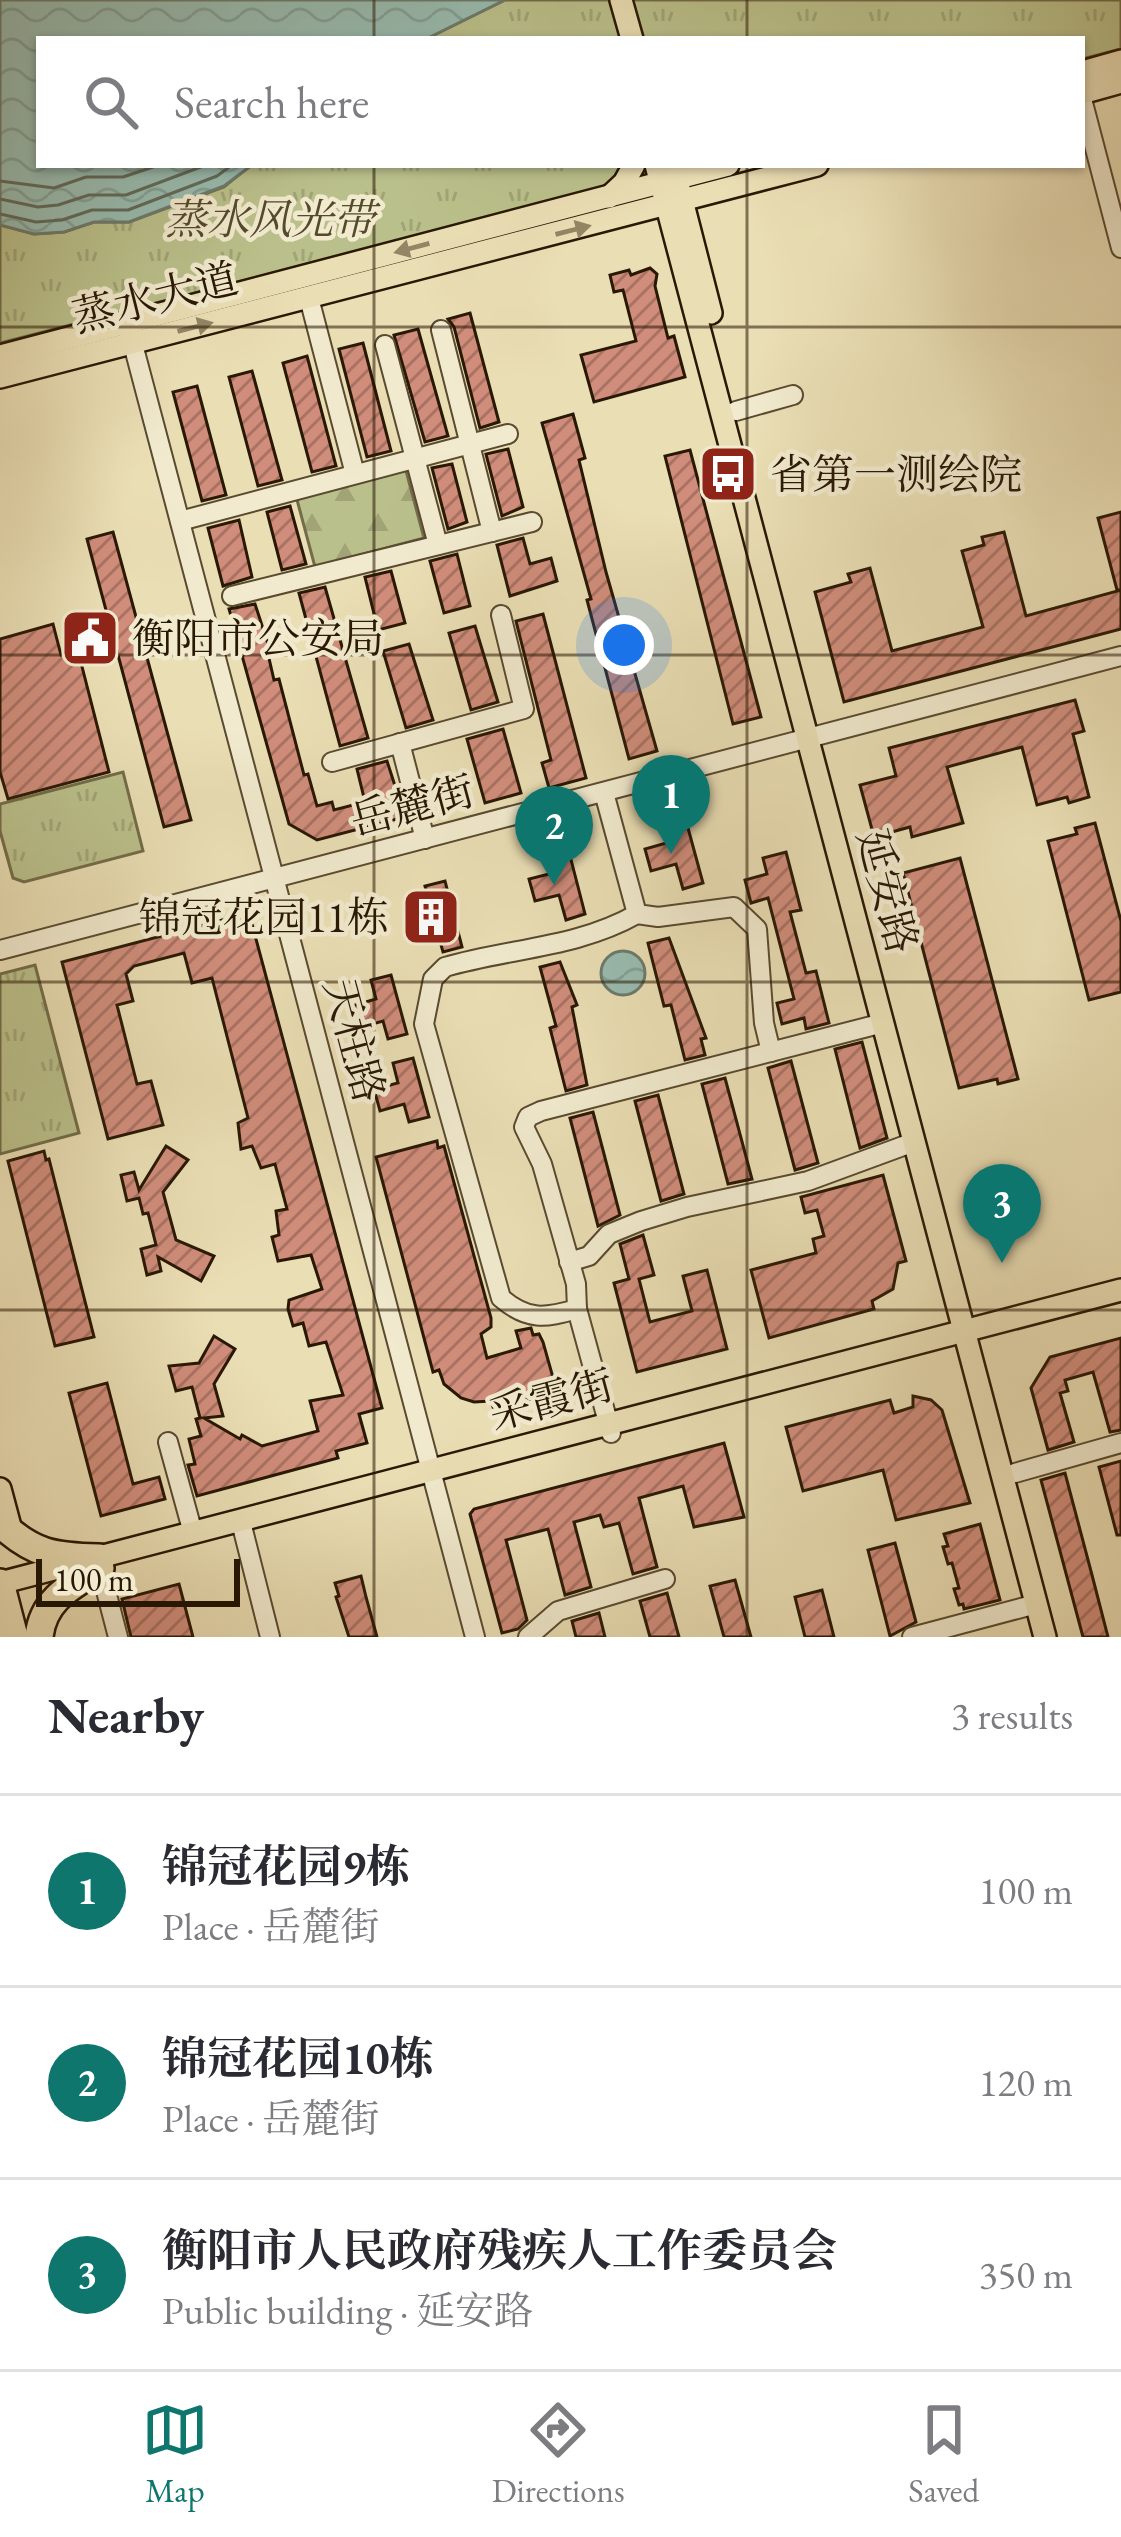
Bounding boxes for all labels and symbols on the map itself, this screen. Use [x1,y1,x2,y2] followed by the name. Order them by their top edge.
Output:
[165,192,381,247] park label: 蒸水风光带
[554,220,591,239] one-way arrow
[394,239,431,258] one-way arrow
[67,250,243,344] street label: 蒸水大道
[176,317,213,336] one-way arrow
[697,443,759,505] bus stop icon: 省第一测绘院
[770,447,1022,502] place label: 省第一测绘院
[59,607,121,669] public building icon: 衡阳市公安局
[132,611,384,666] place label: 衡阳市公安局
[594,615,654,675] your location
[632,755,710,854] pin: 1
[344,763,480,848] street label: 岳麓街
[515,786,593,885] pin: 2
[845,823,930,959] street label: 延安路
[400,886,462,948] building icon: 锦冠花园11栋
[139,890,389,945] place label: 锦冠花园11栋
[312,972,397,1108] street label: 天柱路
[963,1164,1041,1263] pin: 3
[483,1357,619,1442] street label: 采霞街
[36,1553,240,1606] scale bar

